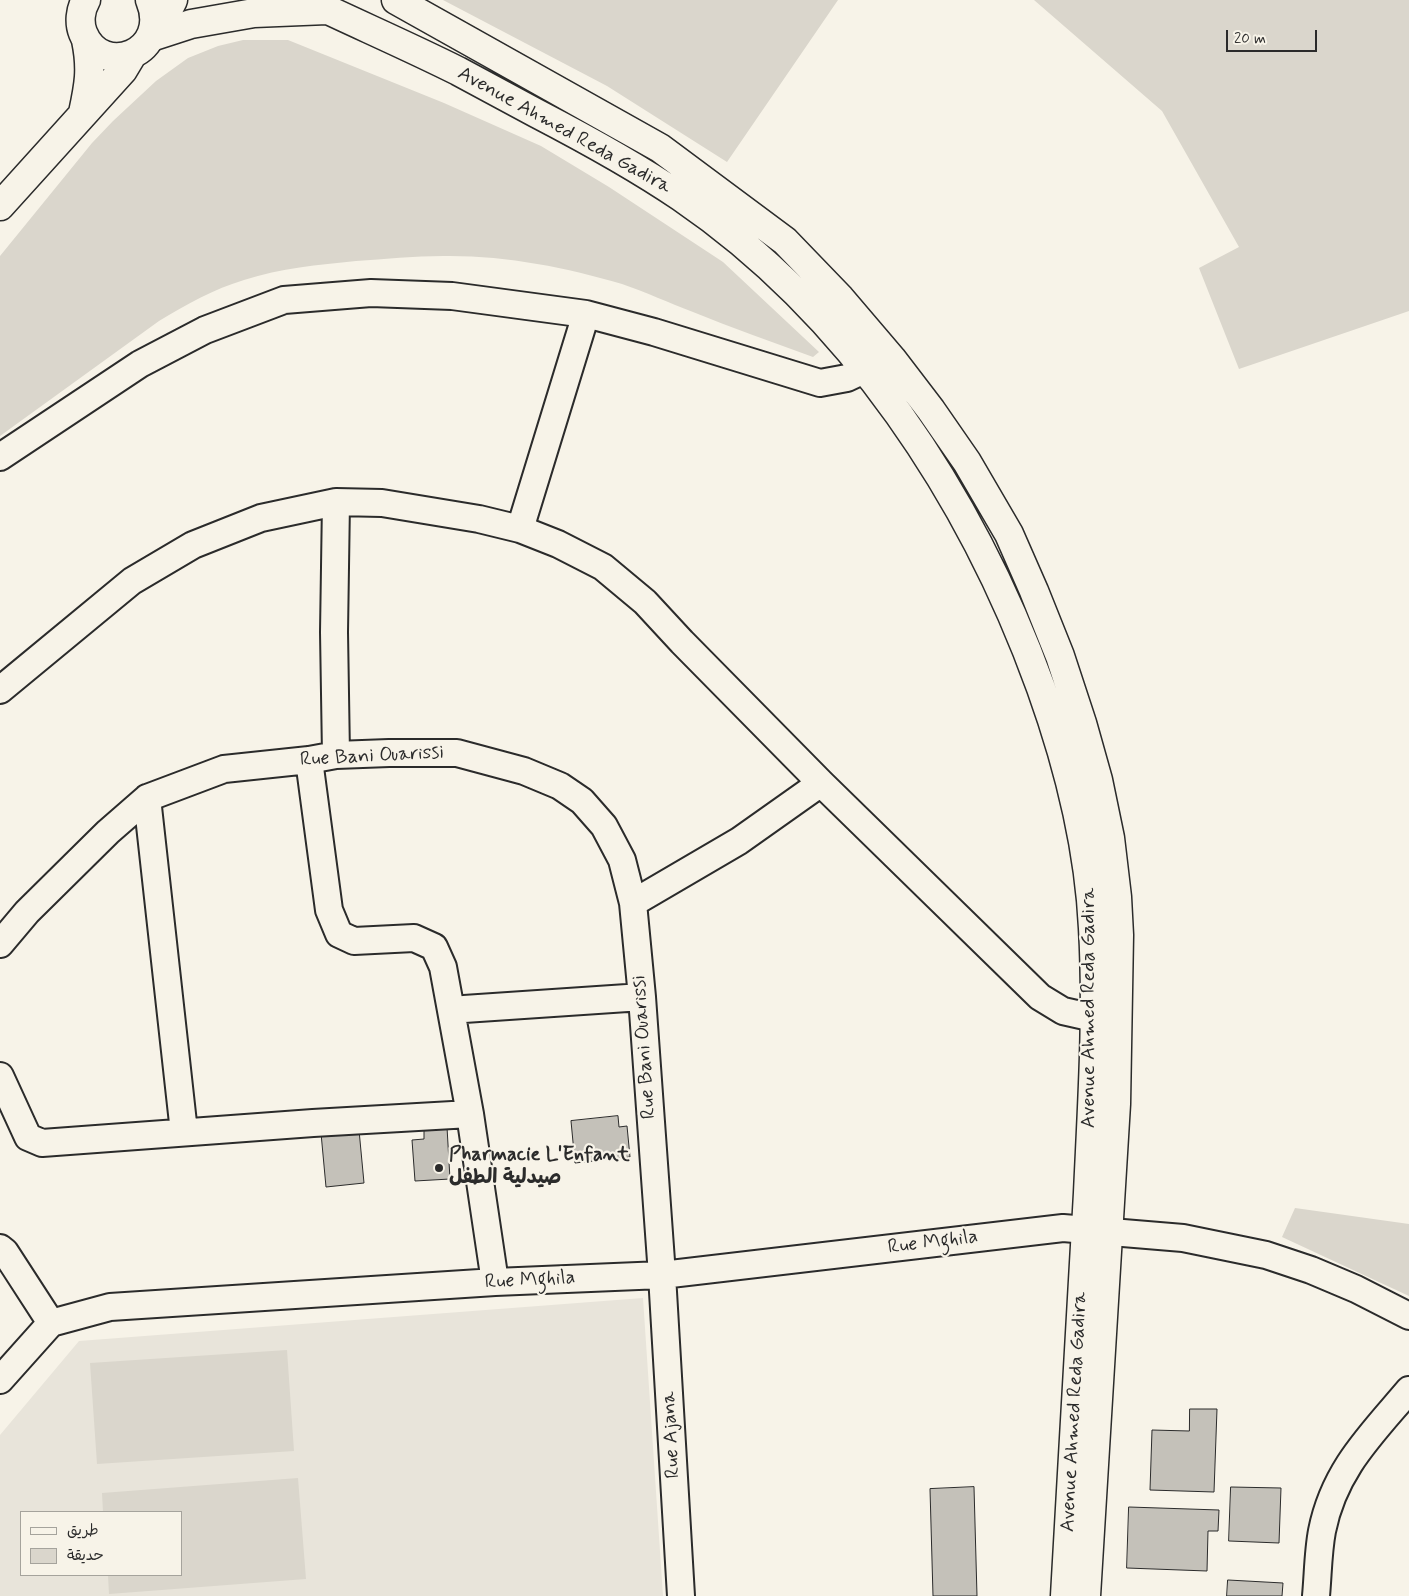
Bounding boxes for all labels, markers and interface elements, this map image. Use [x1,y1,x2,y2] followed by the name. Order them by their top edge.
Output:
[1229,20,1320,52] scale bar
[1234,29,1266,49] text: 20 m
[453,62,675,200] street label: Avenue Ahmed Reda Gadira
[299,741,445,773] street label: Rue Bani Ouarissi
[1078,888,1102,1128] street label: Avenue Ahmed Reda Gadira
[628,974,662,1120] street label: Rue Bani Ouarissi
[449,1144,629,1191] place label: Pharmacie L'Enfant صيدلية الطفل
[433,1162,445,1174] marker: Pharmacie L'Enfant صيدلية الطفل
[887,1226,979,1260] street label: Rue Mghila
[484,1267,576,1295] street label: Rue Mghila
[1057,1291,1093,1533] street label: Avenue Ahmed Reda Gadira
[658,1391,686,1479] street label: Rue Ajana
[20,1511,182,1576] legend
[67,1521,99,1541] text: طريق
[67,1546,104,1566] text: حديقة

